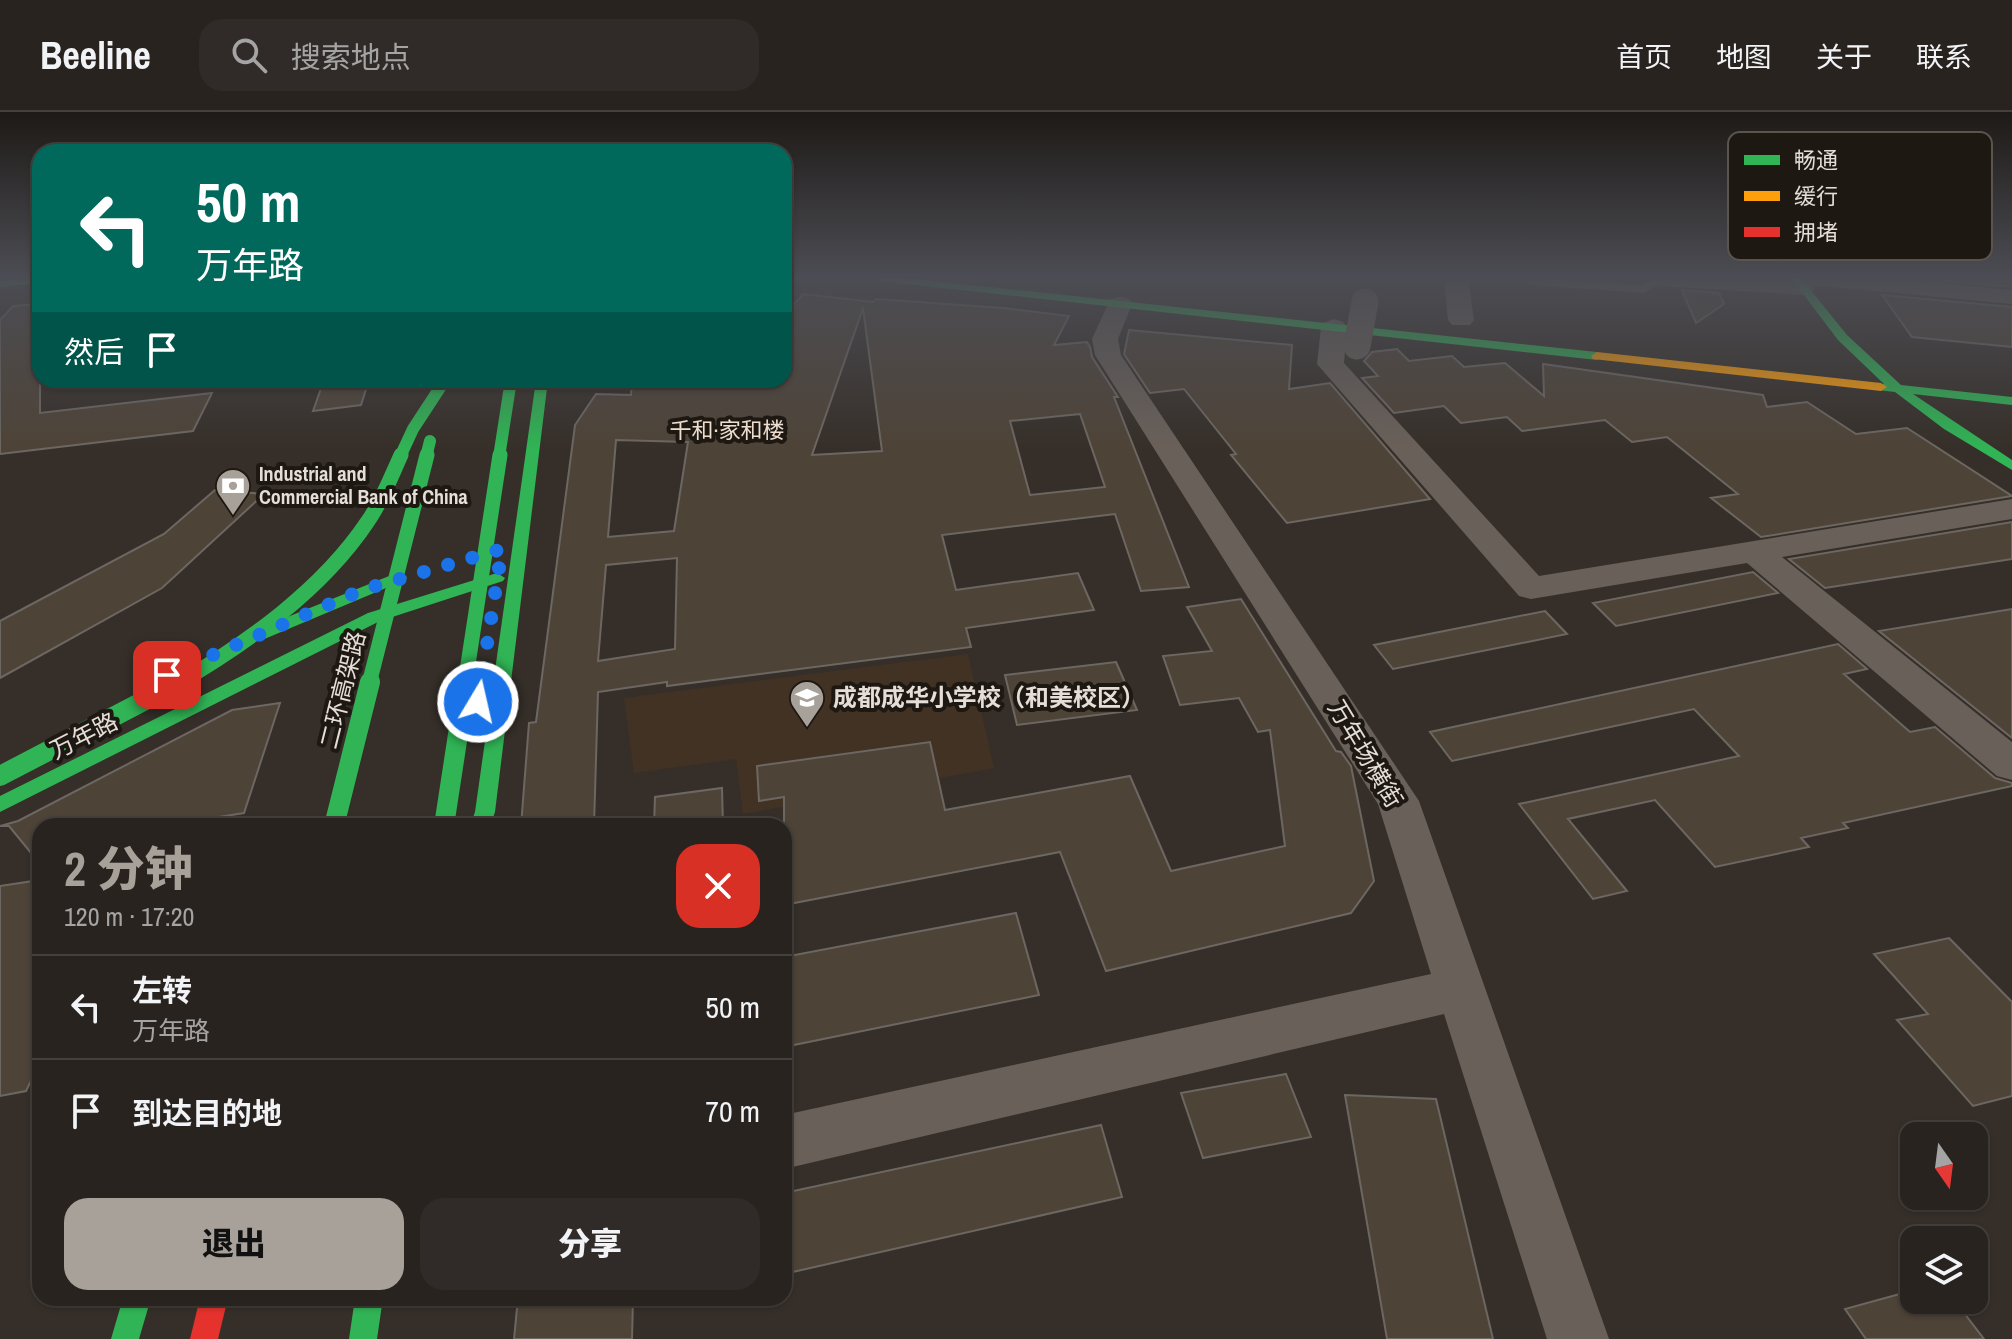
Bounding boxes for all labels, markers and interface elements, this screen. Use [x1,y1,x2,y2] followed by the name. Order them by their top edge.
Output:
[199,19,759,91] search box
[40,30,151,81] text: Beeline
[227,33,271,77] icon: search
[291,37,411,77] text: 搜索地点
[1616,38,1672,76] text: 首页
[1716,38,1772,76] text: 地图
[1816,38,1872,76] text: 关于
[1916,38,1972,76] text: 联系
[1728,132,1992,260] legend
[1794,145,1838,175] text: 畅通
[196,164,301,239] text: 50 m
[64,176,168,280] icon: left
[1794,181,1838,211] text: 缓行
[1794,217,1838,247] text: 拥堵
[196,241,304,289] text: 万年路
[140,328,184,372] icon: arrive
[64,332,124,372] text: 然后
[669,415,785,445] district label: 千和·家和楼
[259,460,468,510] place label: Industrial and Commercial Bank of China
[214,467,252,517] bank icon: Industrial and Commercial Bank of China
[312,628,372,752] street label: 二环高架路
[133,641,201,709] pin
[145,653,189,697] icon: arrive
[436,660,520,744] position arrow
[788,679,826,729] school or university icon: 成都成华小学校（和美校区）
[833,681,1145,713] place label: 成都成华小学校（和美校区）
[1321,694,1410,813] street label: 万年场横街
[44,705,123,766] street label: 万年路
[64,836,193,901] text: 2 分钟
[676,844,760,928] button: close
[64,899,194,934] text: 120 m · 17:20
[132,970,192,1010] text: 左转
[64,985,108,1029] icon: left
[705,987,760,1027] text: 50 m
[132,1013,210,1048] text: 万年路
[64,1089,108,1133] icon: arrive
[705,1091,760,1131] text: 70 m
[132,1093,282,1133] text: 到达目的地
[1900,1122,1988,1210] north arrow
[1900,1122,1988,1314] map controls
[64,1198,404,1290] button: 退出
[420,1198,760,1290] button: 分享
[1900,1226,1988,1314] button: layers

